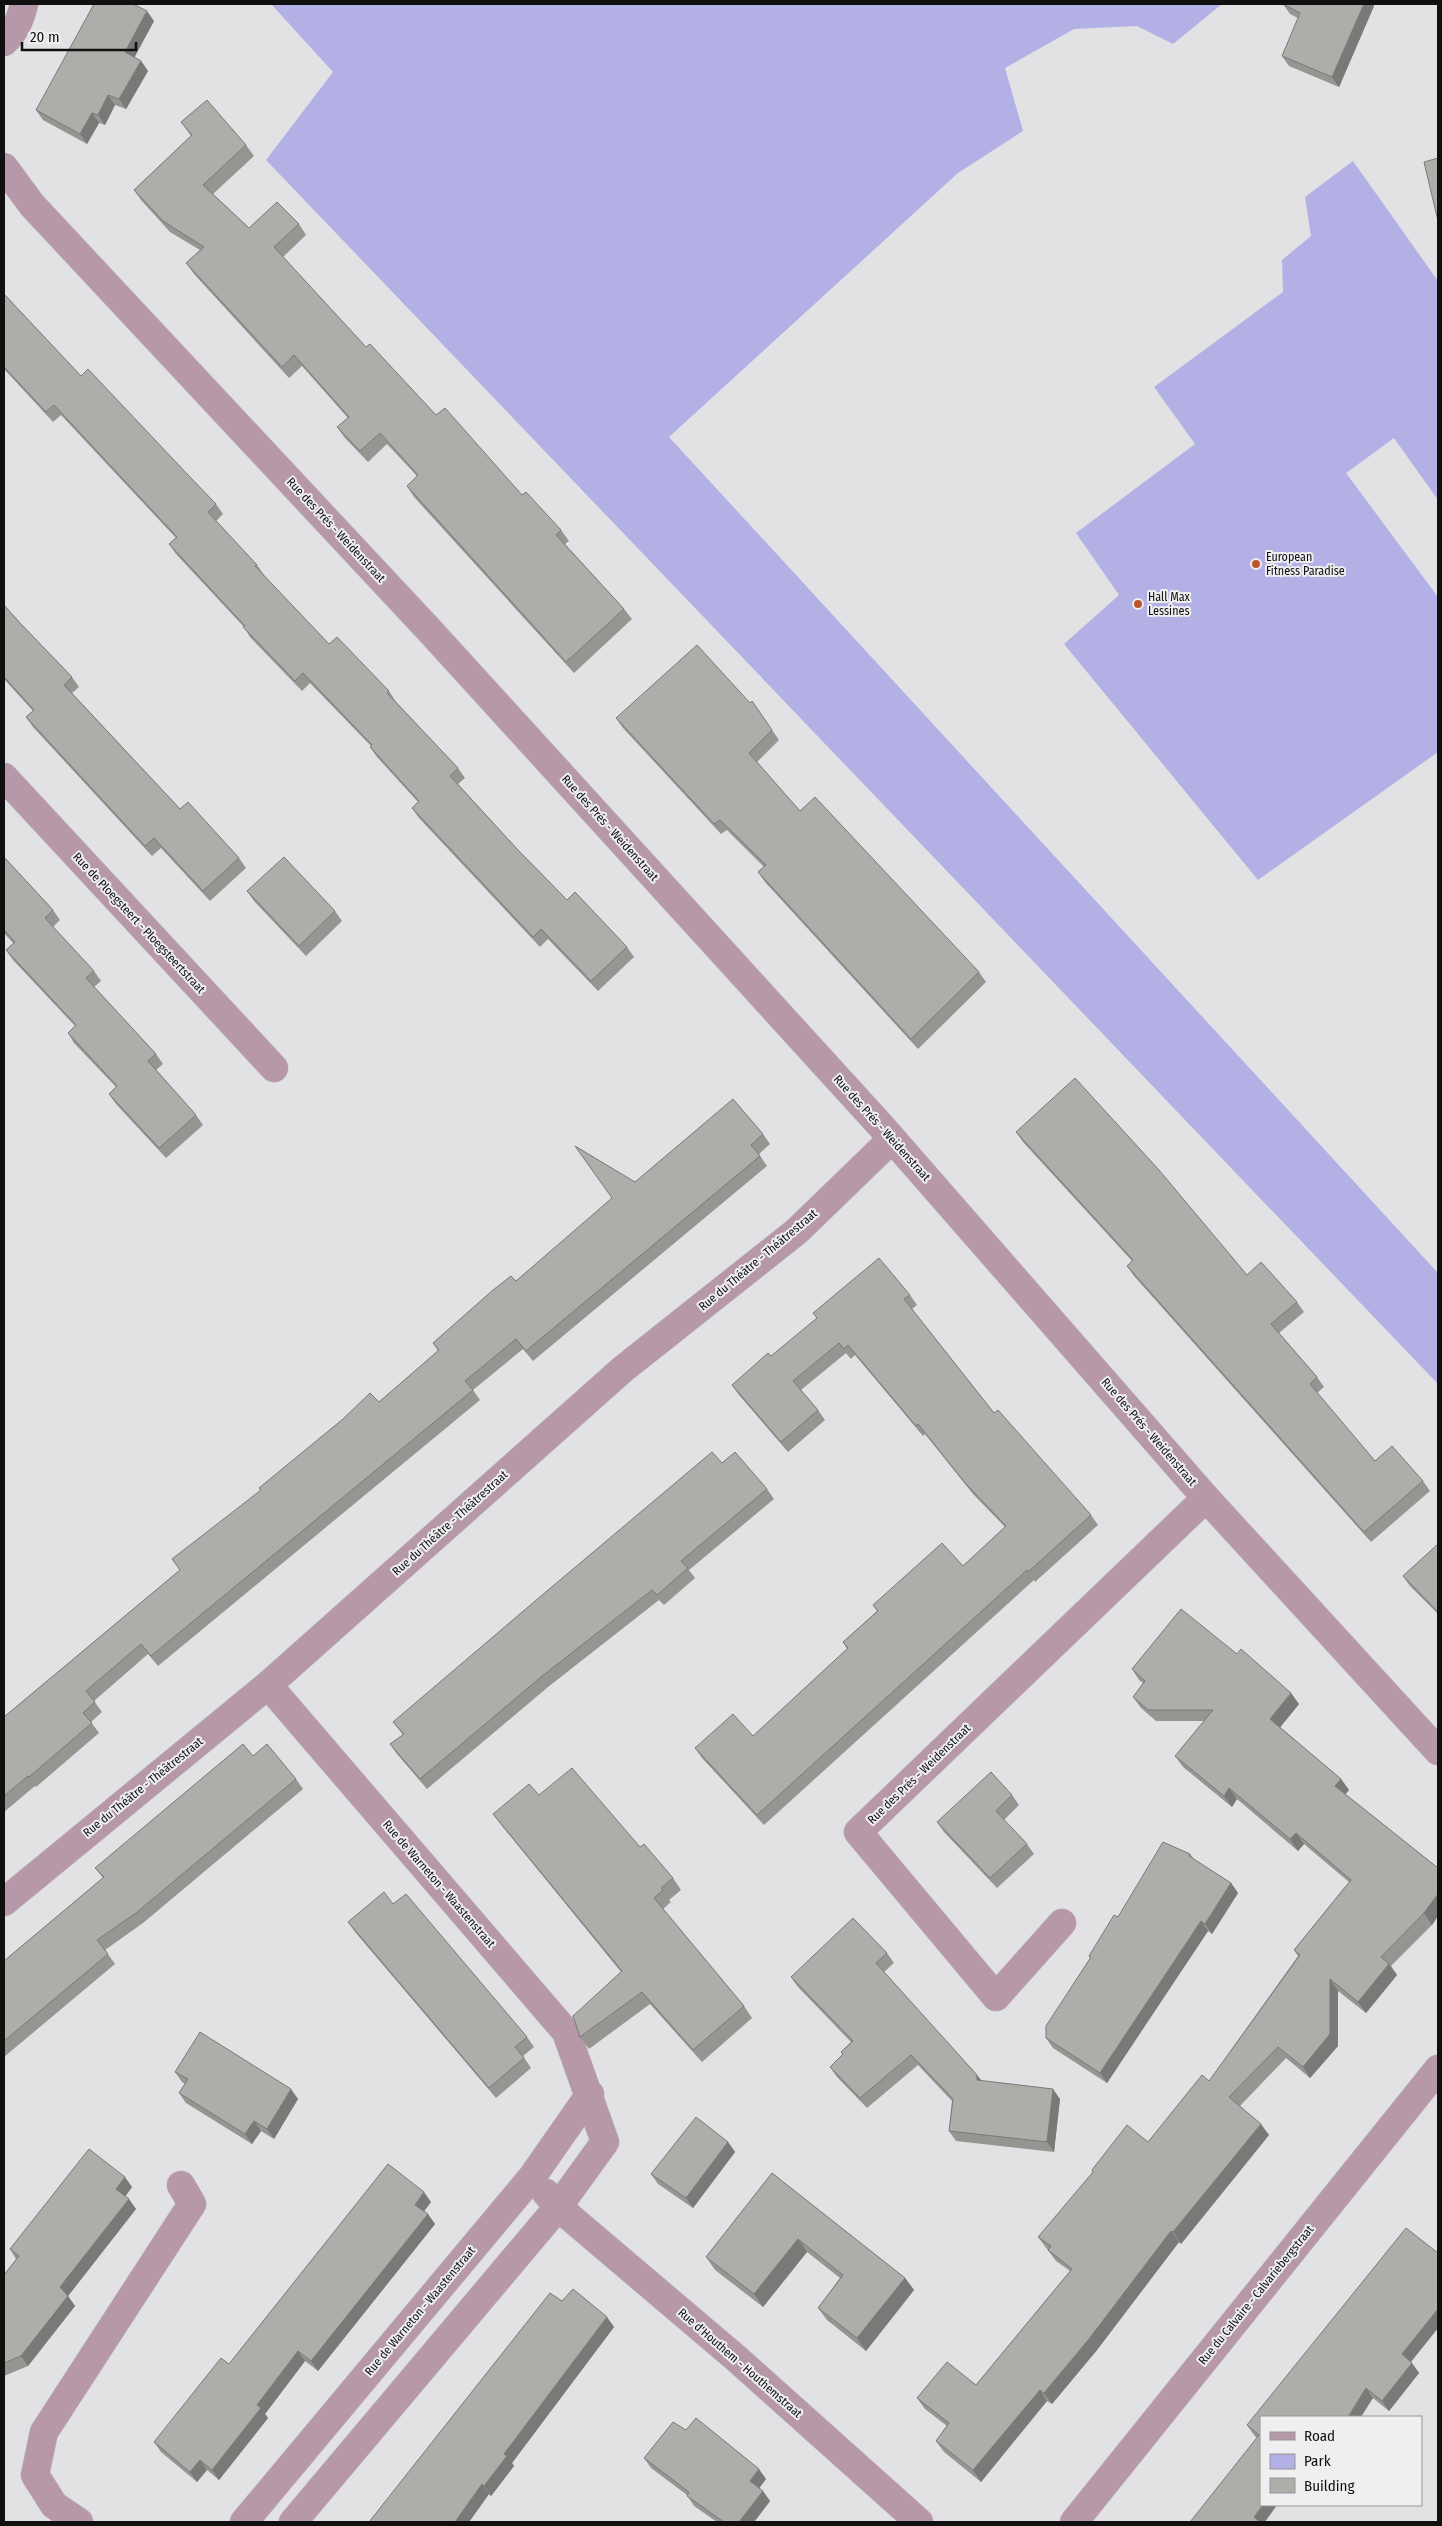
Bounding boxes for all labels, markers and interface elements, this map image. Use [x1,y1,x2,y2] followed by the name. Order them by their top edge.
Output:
[22,20,136,52] scale bar
[30,28,60,46] text: 20 m
[284,475,388,585] street label: Rue des Prés - Weidenstraat
[1266,550,1345,578] place label: European Fitness Paradise
[1250,558,1262,570] marker: European Fitness Paradise
[1148,590,1191,618] place label: Hall Max Lessines
[1132,598,1144,610] marker: Hall Max Lessines
[559,772,661,884] street label: Rue des Prés - Weidenstraat
[70,850,208,996] street label: Rue de Ploegsteert - Ploegsteertstraat
[831,1072,933,1184] street label: Rue des Prés - Weidenstraat
[696,1206,820,1314] street label: Rue du Théâtre - Théâtrestraat
[1098,1375,1200,1489] street label: Rue des Prés - Weidenstraat
[389,1467,511,1578] street label: Rue du Théâtre - Théâtrestraat
[865,1721,974,1827] street label: Rue des Prés - Weidenstraat
[80,1734,206,1840] street label: Rue du Théâtre - Théâtrestraat
[380,1818,498,1951] street label: Rue de Warneton - Waastenstraat
[1195,2222,1317,2367] street label: Rue du Calvaire - Calvariebergstraat
[362,2244,478,2378] street label: Rue de Warneton - Waastenstraat
[675,2305,805,2421] street label: Rue d'Houthem - Houthemstraat
[1260,2416,1422,2506] legend
[1304,2427,1335,2445] text: Road
[1304,2452,1331,2470] text: Park
[1304,2477,1355,2495] text: Building

